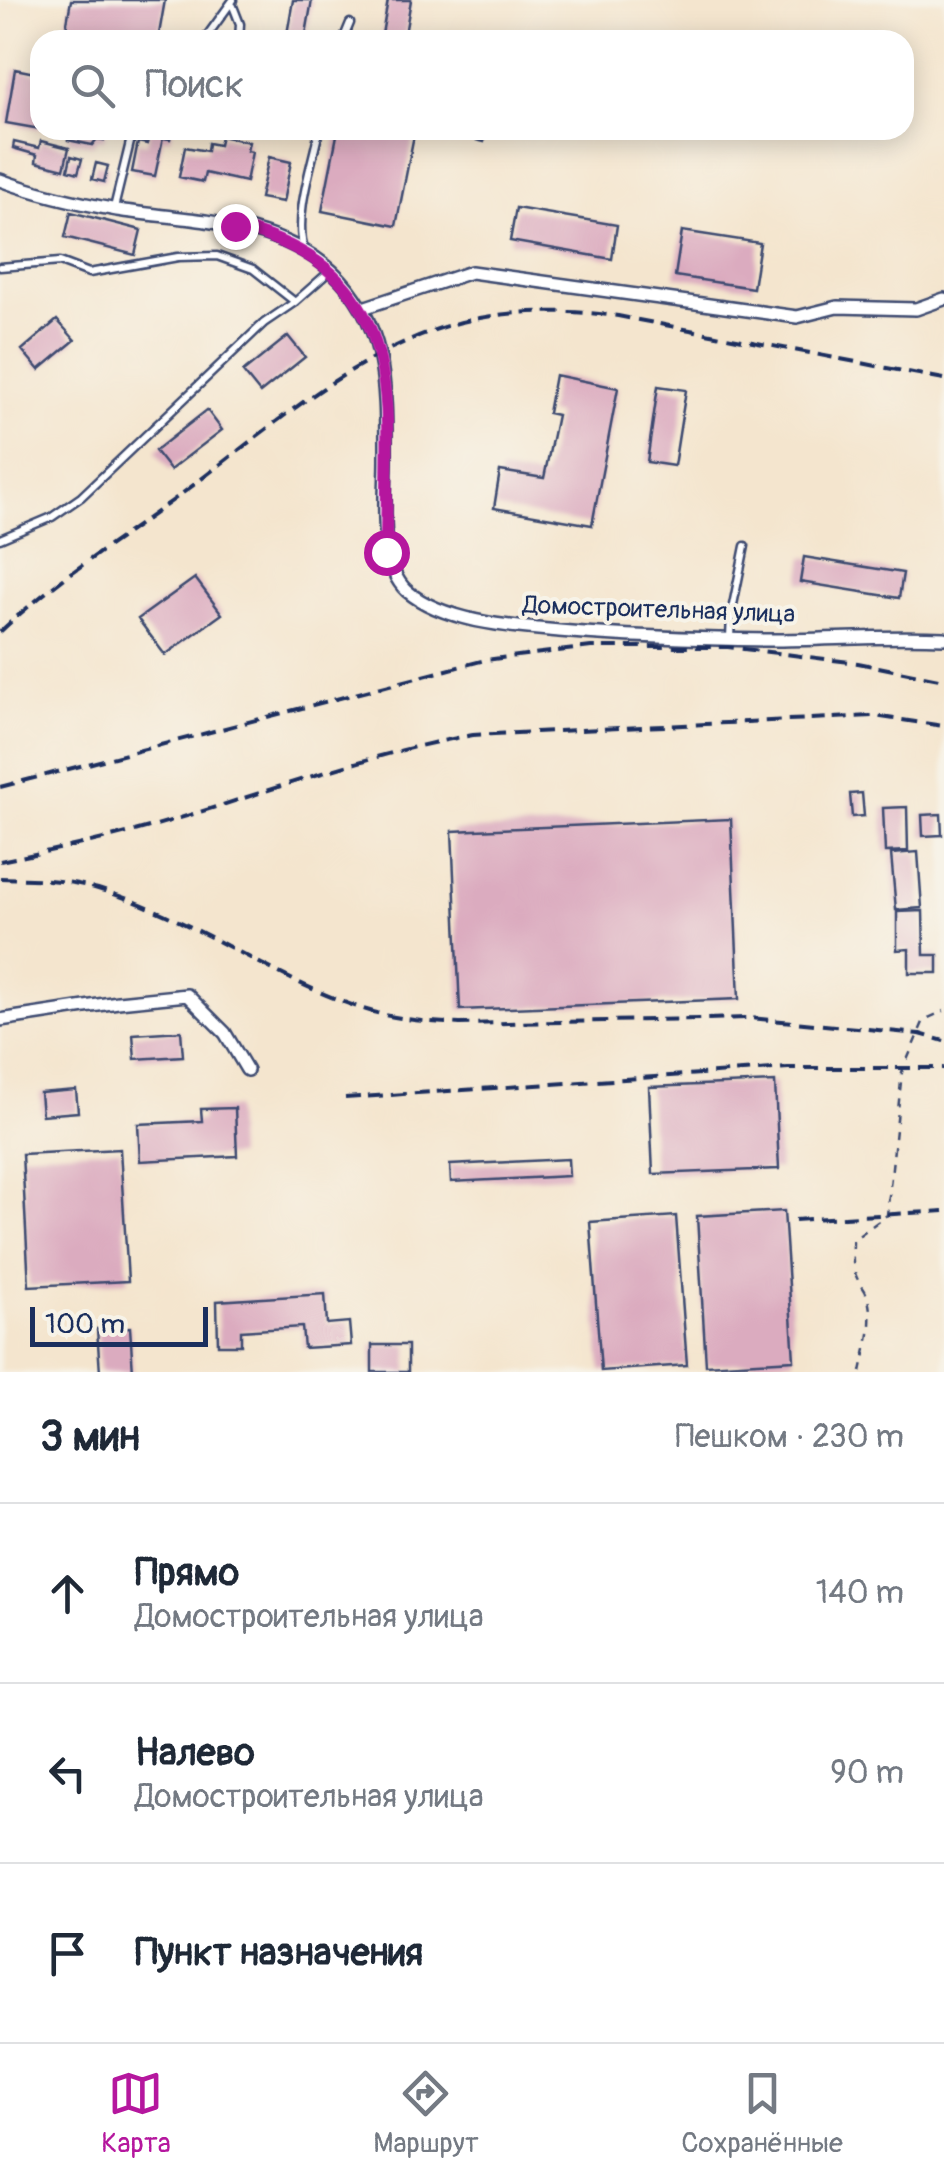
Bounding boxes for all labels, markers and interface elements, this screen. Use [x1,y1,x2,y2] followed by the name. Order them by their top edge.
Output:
[30,30,914,140] search box
[65,58,120,113] icon: search
[145,61,244,109] text: Поиск
[213,204,259,250] route end
[364,530,410,576] route start
[521,590,796,630] street label: Домостроительная улица
[30,1302,208,1346] scale bar
[45,1307,125,1342] text: 100 m
[40,1411,140,1463] text: 3 мин
[675,1417,904,1457] text: Пешком · 230 m
[135,1549,239,1597] text: Прямо
[40,1566,95,1621] icon: ahead
[816,1573,904,1613] text: 140 m
[135,1597,484,1637] text: Домостроительная улица
[135,1729,255,1777] text: Налево
[40,1746,95,1801] icon: left
[830,1753,904,1793] text: 90 m
[135,1777,484,1817] text: Домостроительная улица
[40,1926,95,1981] icon: arrive
[135,1929,423,1977] text: Пункт назначения
[101,2066,171,2161] tab: Карта
[373,2066,479,2161] tab: Маршрут
[681,2066,843,2161] tab: Сохранённые

